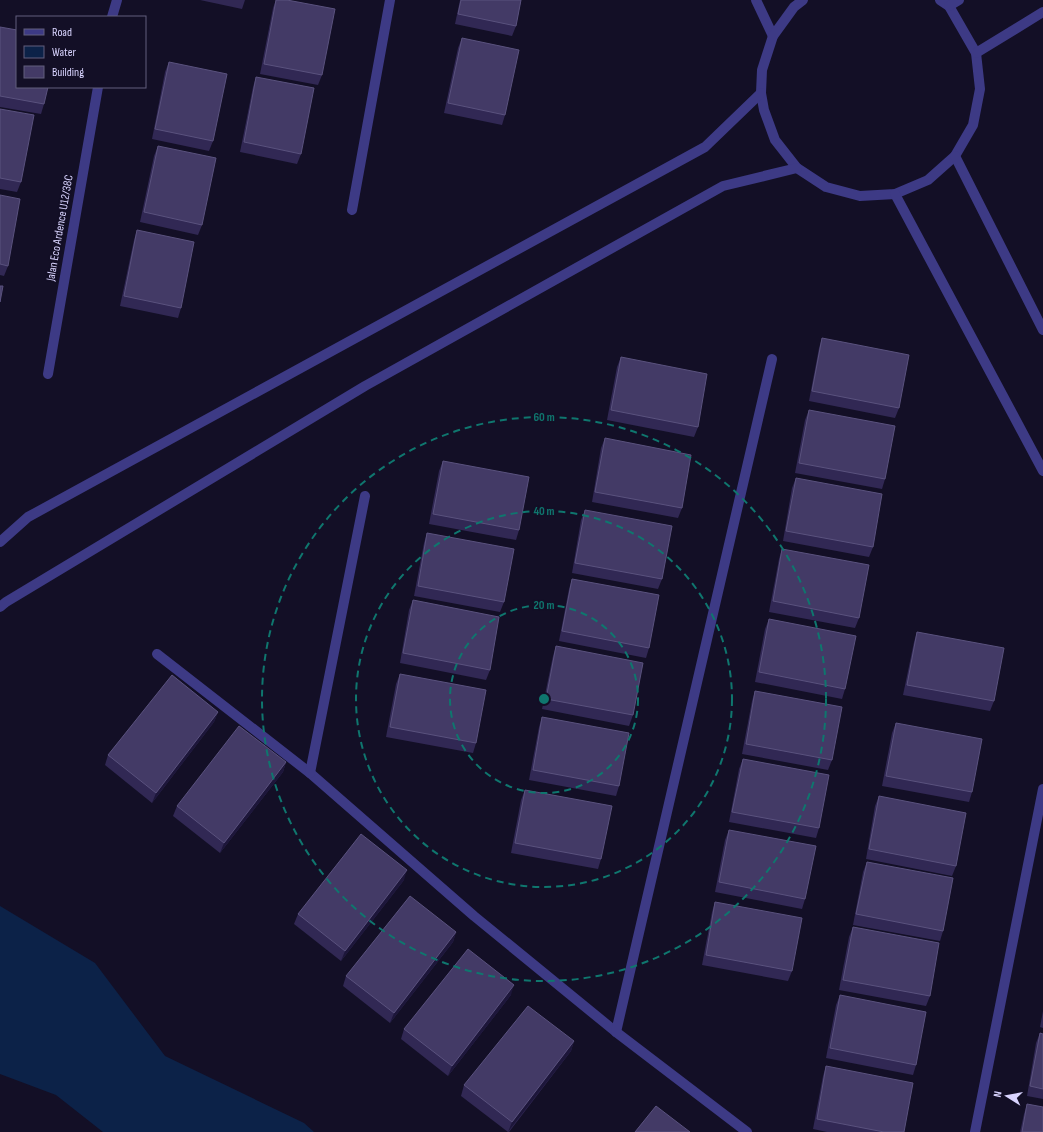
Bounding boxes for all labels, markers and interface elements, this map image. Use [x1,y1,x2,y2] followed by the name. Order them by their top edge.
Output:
[16,16,146,88] legend
[52,25,72,40] text: Road
[52,45,76,60] text: Water
[52,65,84,80] text: Building
[43,174,77,283] street label: Jalan Eco Ardence U12/38C
[533,410,555,425] text: 60 m
[533,504,555,519] text: 40 m
[534,598,554,613] text: 20 m
[537,692,551,706] centre of rings
[987,1076,1027,1116] north arrow
[991,1090,1005,1098] text: N

